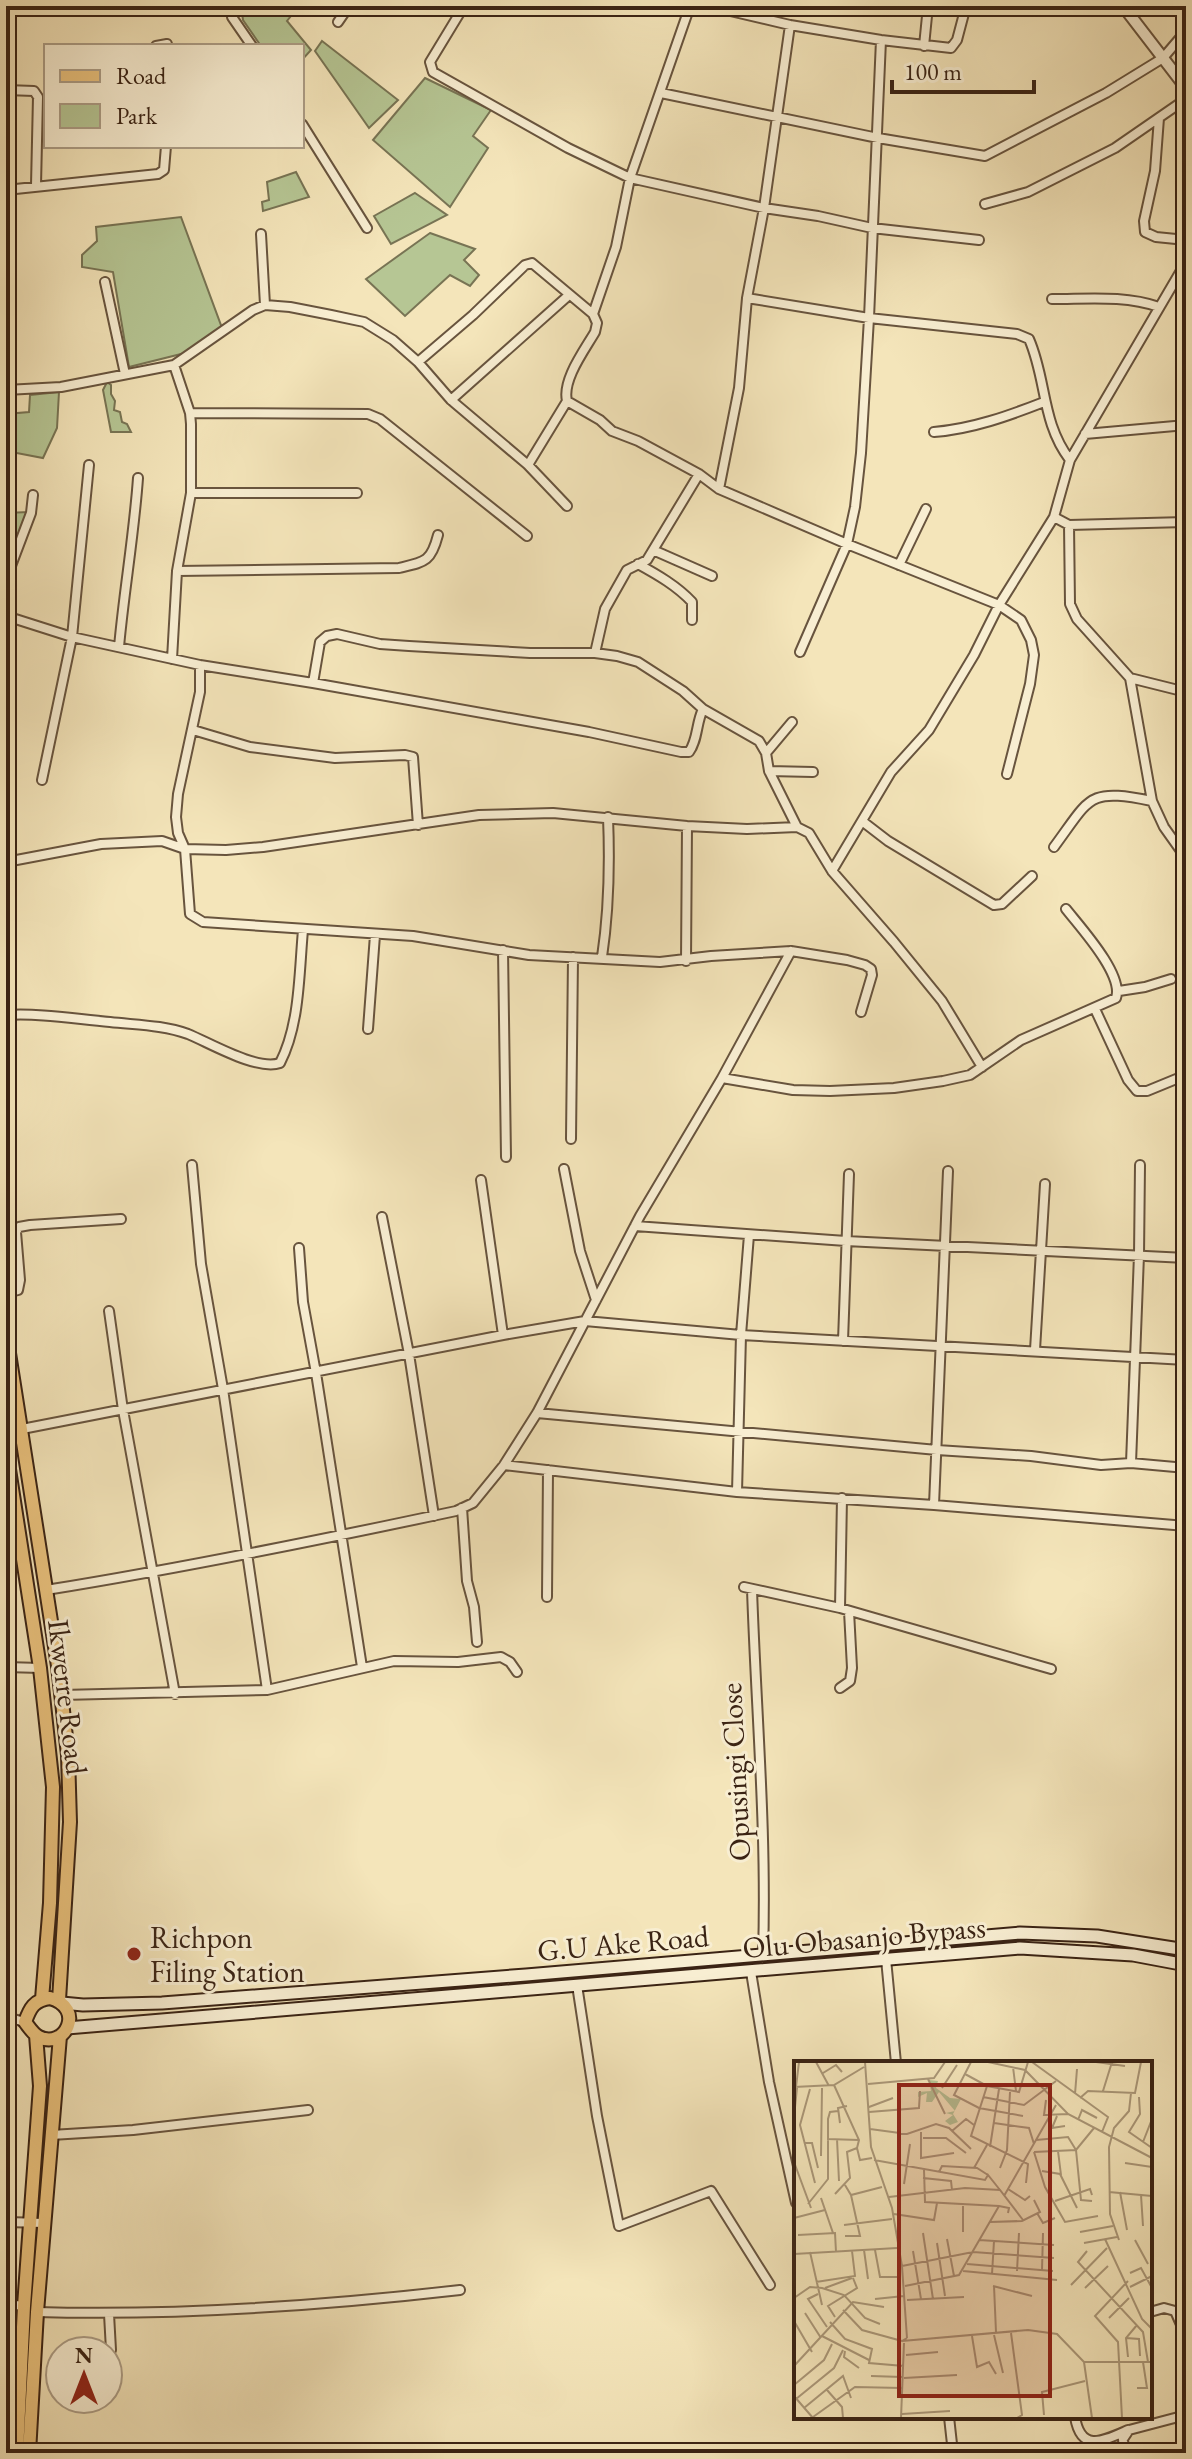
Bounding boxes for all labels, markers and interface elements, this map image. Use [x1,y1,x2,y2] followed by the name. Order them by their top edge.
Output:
[44,44,304,148] legend
[892,44,1034,94] scale bar
[904,56,962,87] text: 100 m
[116,60,167,91] text: Road
[116,100,158,131] text: Park
[39,1617,97,1778] street label: Ikwerre Road
[711,1682,759,1862] street label: Opusingi Close
[741,1907,987,1967] street label: Olu Obasanjo Bypass
[536,1916,711,1970] street label: G.U Ake Road
[150,1918,305,1991] place label: Richpon Filing Station
[125,1945,143,1963] marker: Richpon Filing Station
[794,2061,1152,2419] inset map
[44,2335,124,2415] north arrow
[75,2341,93,2370] text: N

